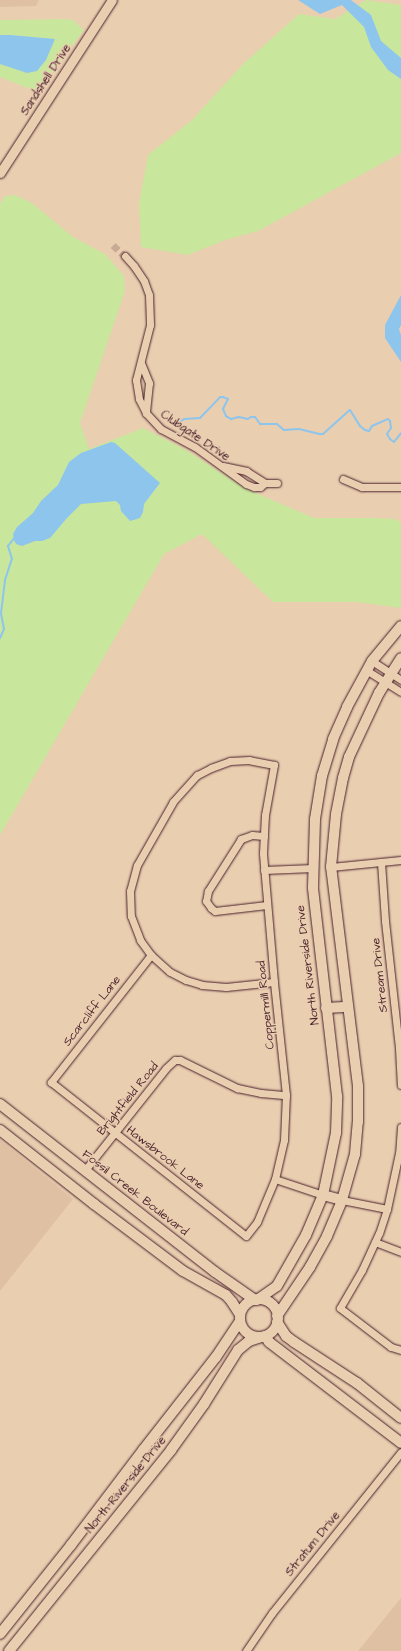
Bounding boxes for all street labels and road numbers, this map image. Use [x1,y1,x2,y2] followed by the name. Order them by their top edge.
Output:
[18,42,74,118] street label: Sandshell Drive
[158,407,232,465] street label: Clubgate Drive
[294,904,322,1026] street label: North Riverside Drive
[369,937,391,1013] street label: Stream Drive
[254,960,278,1050] street label: Coppermill Road
[60,973,124,1049] street label: Scarcliff Lane
[94,1060,162,1138] street label: Brightfield Road
[123,1123,207,1193] street label: Hawsbrook Lane
[79,1147,191,1239] street label: Fossil Creek Boulevard
[83,1434,169,1536] street label: North Riverside Drive
[282,1509,344,1579] street label: Stratum Drive

